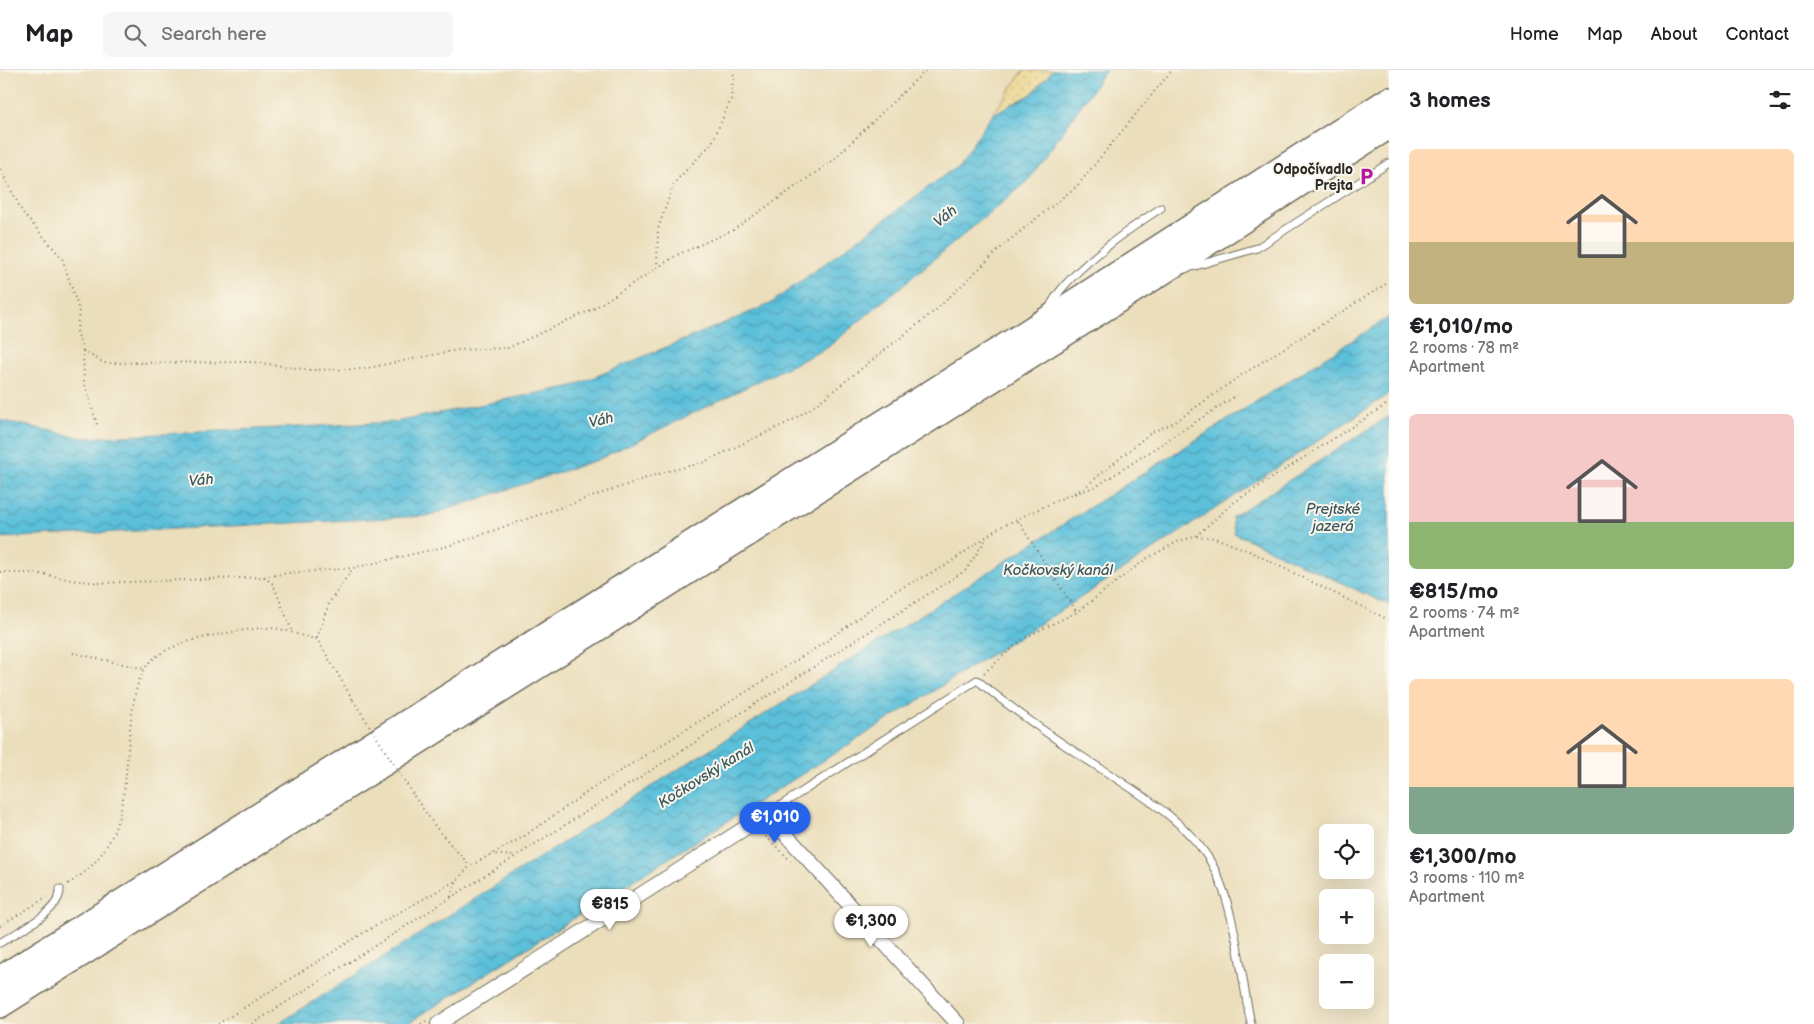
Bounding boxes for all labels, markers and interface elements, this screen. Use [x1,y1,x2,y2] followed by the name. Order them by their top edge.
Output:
[103,12,453,57] search box
[25,20,73,49] text: Map
[121,21,149,49] icon: search
[161,23,267,46] text: Search here
[1510,24,1559,45] text: Home
[1587,24,1623,45] text: Map
[1651,24,1698,45] text: About
[1726,24,1789,45] text: Contact
[1766,86,1794,114] icon: filters
[1409,88,1491,113] text: 3 homes
[1273,161,1353,194] place label: Odpočívadlo Prejta
[1357,167,1377,187] parking icon: Odpočívadlo Prejta
[1557,181,1647,271] icon: home
[930,201,961,232] water label: Váh
[1409,314,1513,339] text: €1,010/mo
[1409,339,1519,358] text: 2 rooms · 78 m²
[1409,358,1485,377] text: Apartment
[587,408,616,433] water label: Váh
[1557,446,1647,536] icon: home
[188,470,214,491] water label: Váh
[1306,500,1361,536] water label: Prejtské jazerá
[1003,561,1114,580] water label: Kočkovský kanál
[1409,579,1498,604] text: €815/mo
[1409,604,1520,623] text: 2 rooms · 74 m²
[1409,623,1485,642] text: Apartment
[1557,711,1647,801] icon: home
[655,738,758,813] water label: Kočkovský kanál
[734,802,816,844] pin: €1,010
[750,808,800,827] text: €1,010
[1319,824,1374,1009] map controls
[1319,824,1374,879] button: locate
[1409,844,1516,869] text: €1,300/mo
[1409,869,1525,888] text: 3 rooms · 110 m²
[580,888,640,931] pin: €815
[1409,888,1485,907] text: Apartment
[1319,889,1374,944] button: +
[591,895,629,914] text: €815
[830,906,912,948] pin: €1,300
[845,912,897,931] text: €1,300
[1319,954,1374,1009] button: −

